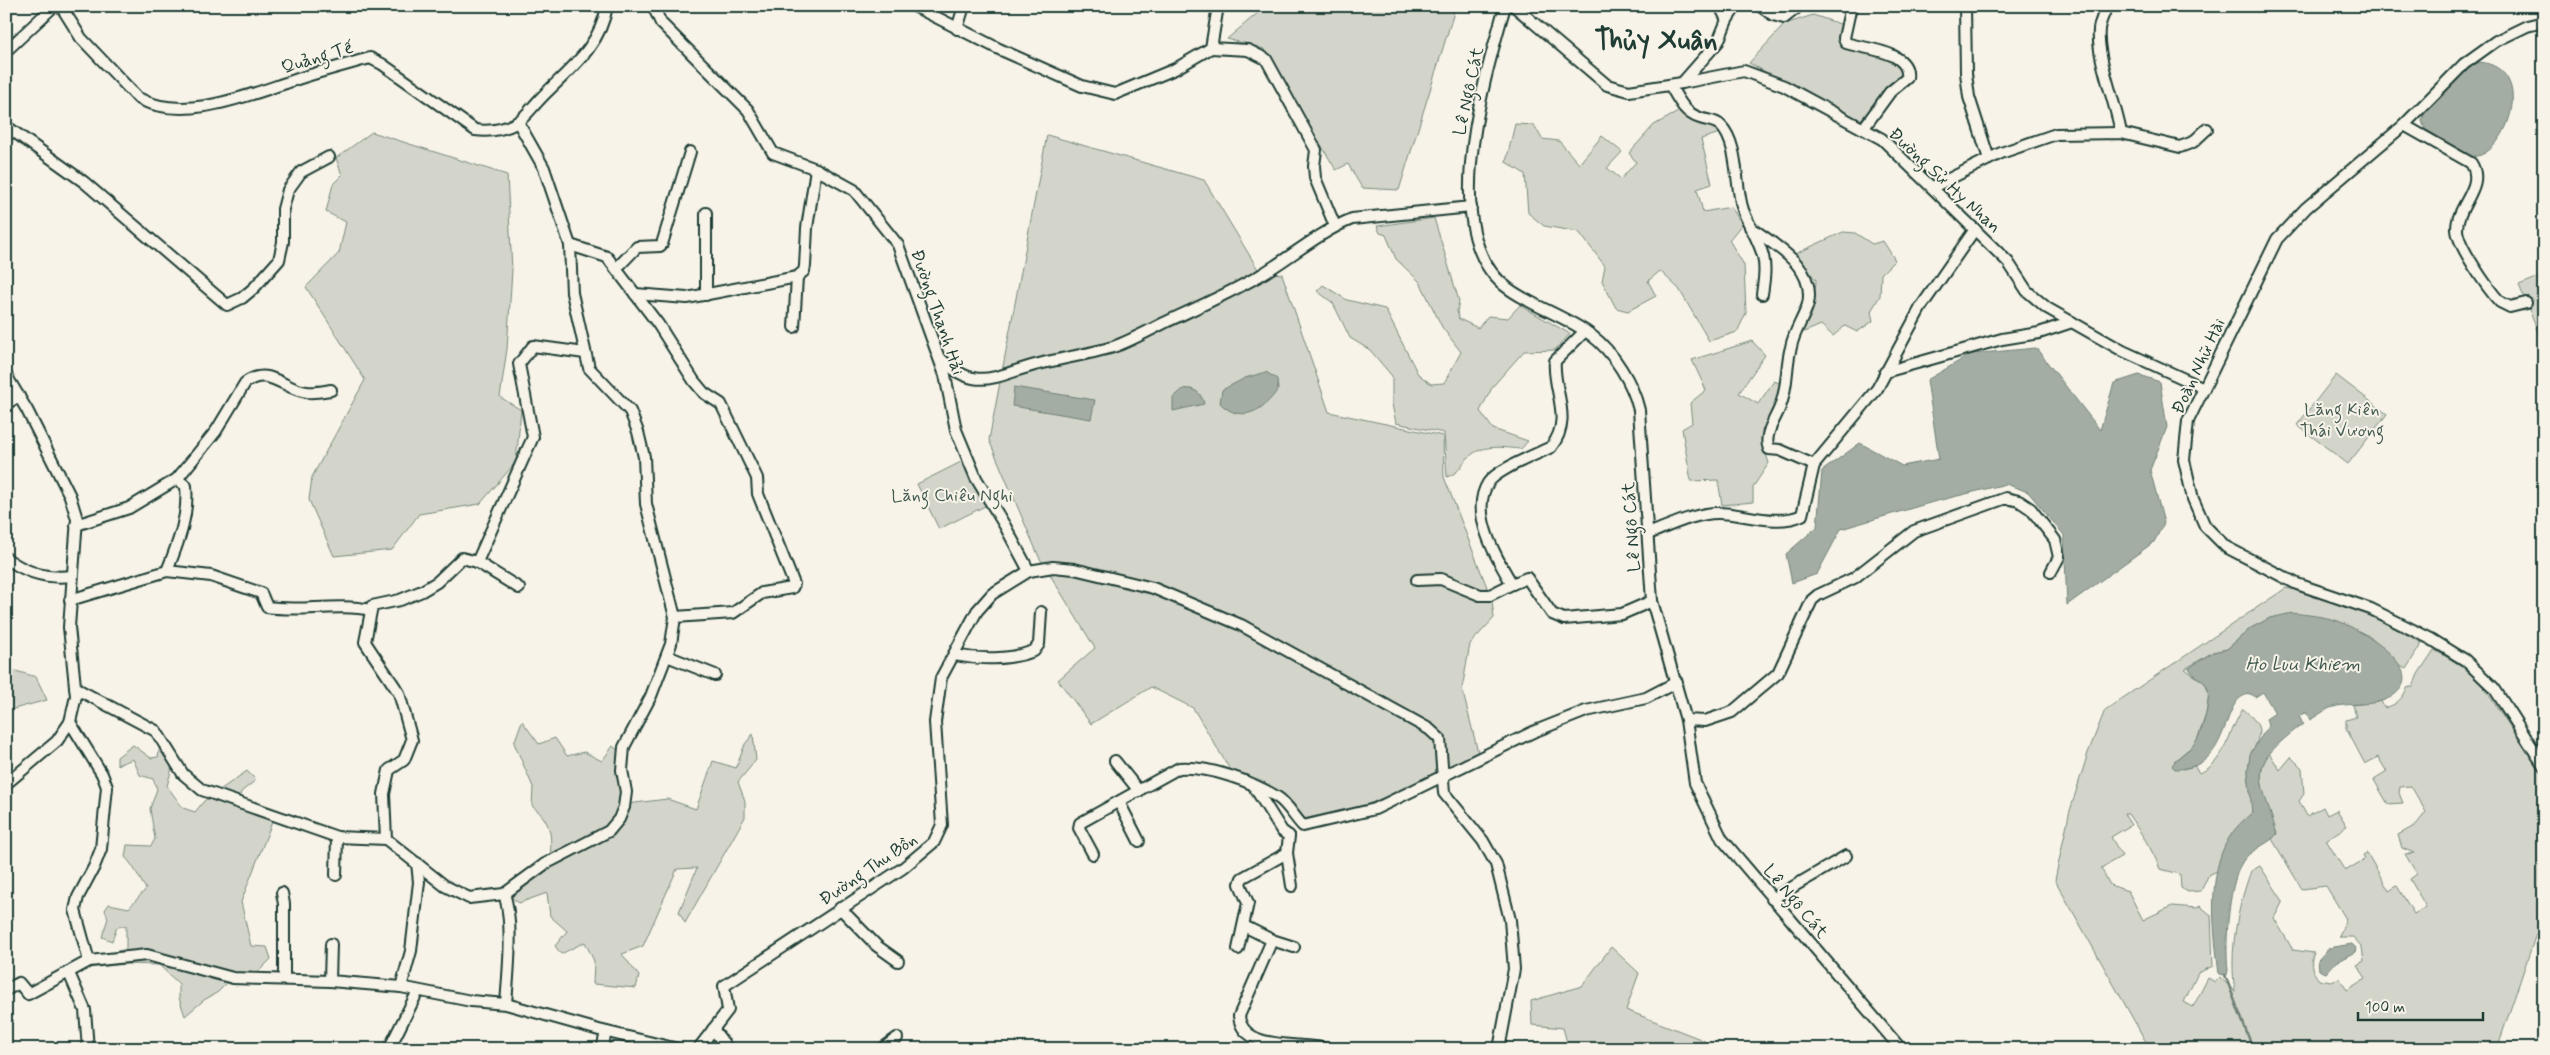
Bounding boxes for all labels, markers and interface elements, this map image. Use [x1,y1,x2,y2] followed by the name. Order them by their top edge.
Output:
[1594,23,1718,60] district label: Thủy Xuân
[279,36,357,82] street label: Quảng Tế
[1448,44,1492,138] street label: Lê Ngô Cát
[1882,122,2006,241] street label: Đường Sử Hy Nhan
[902,246,970,379] street label: Đường Thanh Hải
[2166,315,2232,418] street label: Đoàn Nhữ Hài
[2300,398,2384,445] park label: Lăng Kiên Thái Vương
[1617,481,1649,573] street label: Lê Ngô Cát
[891,484,1013,510] park label: Lăng Chiêu Nghi
[2246,652,2360,677] water label: Ho Luu Khiem
[815,828,923,913] street label: Đường Thu Bồn
[1756,859,1834,945] street label: Lê Ngô Cát
[2358,990,2482,1022] scale bar
[2365,998,2405,1018] text: 100 m

